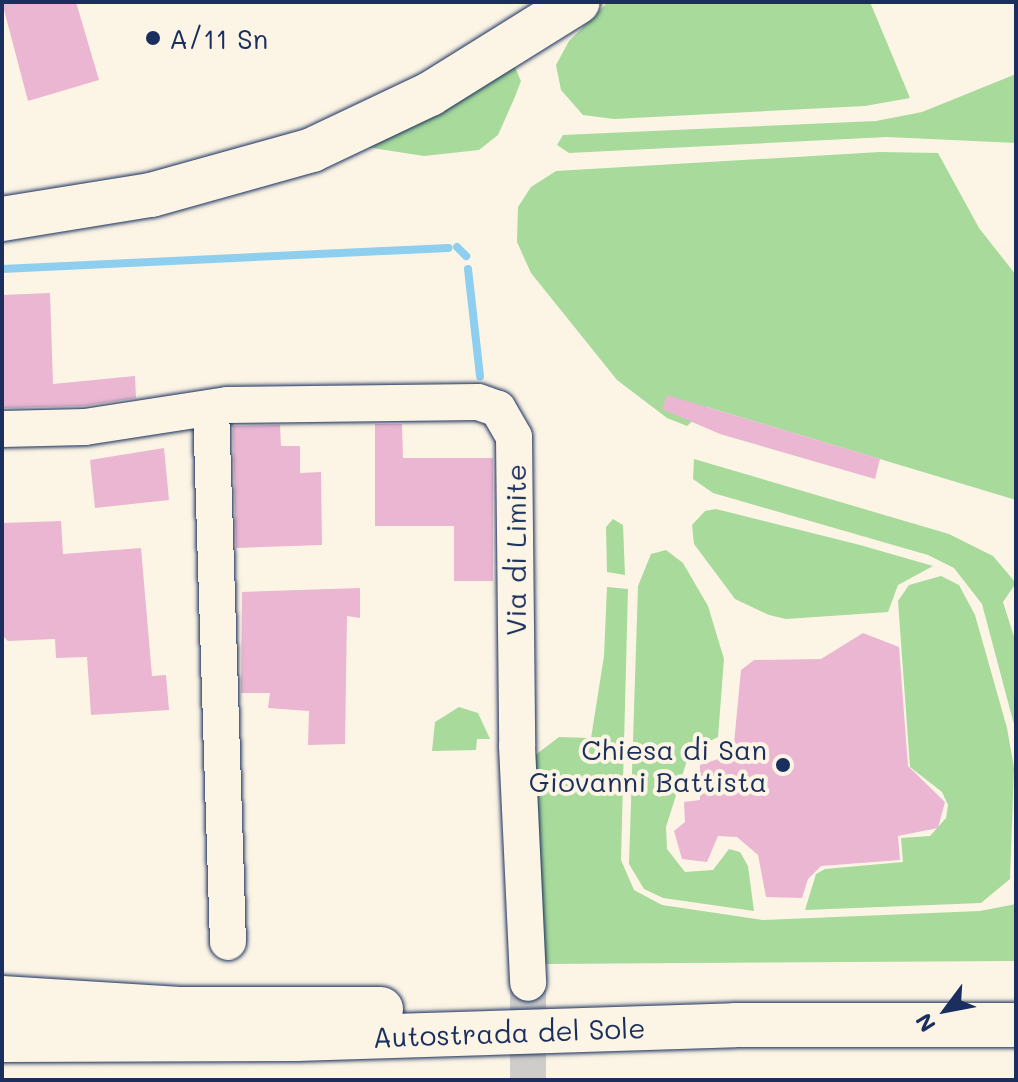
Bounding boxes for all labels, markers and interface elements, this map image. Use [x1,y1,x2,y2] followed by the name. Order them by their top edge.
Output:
[169,21,268,55] place label: A/11 Sn
[144,29,162,47] marker: A/11 Sn
[498,464,532,636] street label: Via di Limite
[529,732,767,798] place label: Chiesa di San Giovanni Battista
[774,756,792,774] marker: Chiesa di San Giovanni Battista
[906,970,986,1050] north arrow
[909,1008,942,1038] text: N
[372,1010,646,1054] street label: Autostrada del Sole

